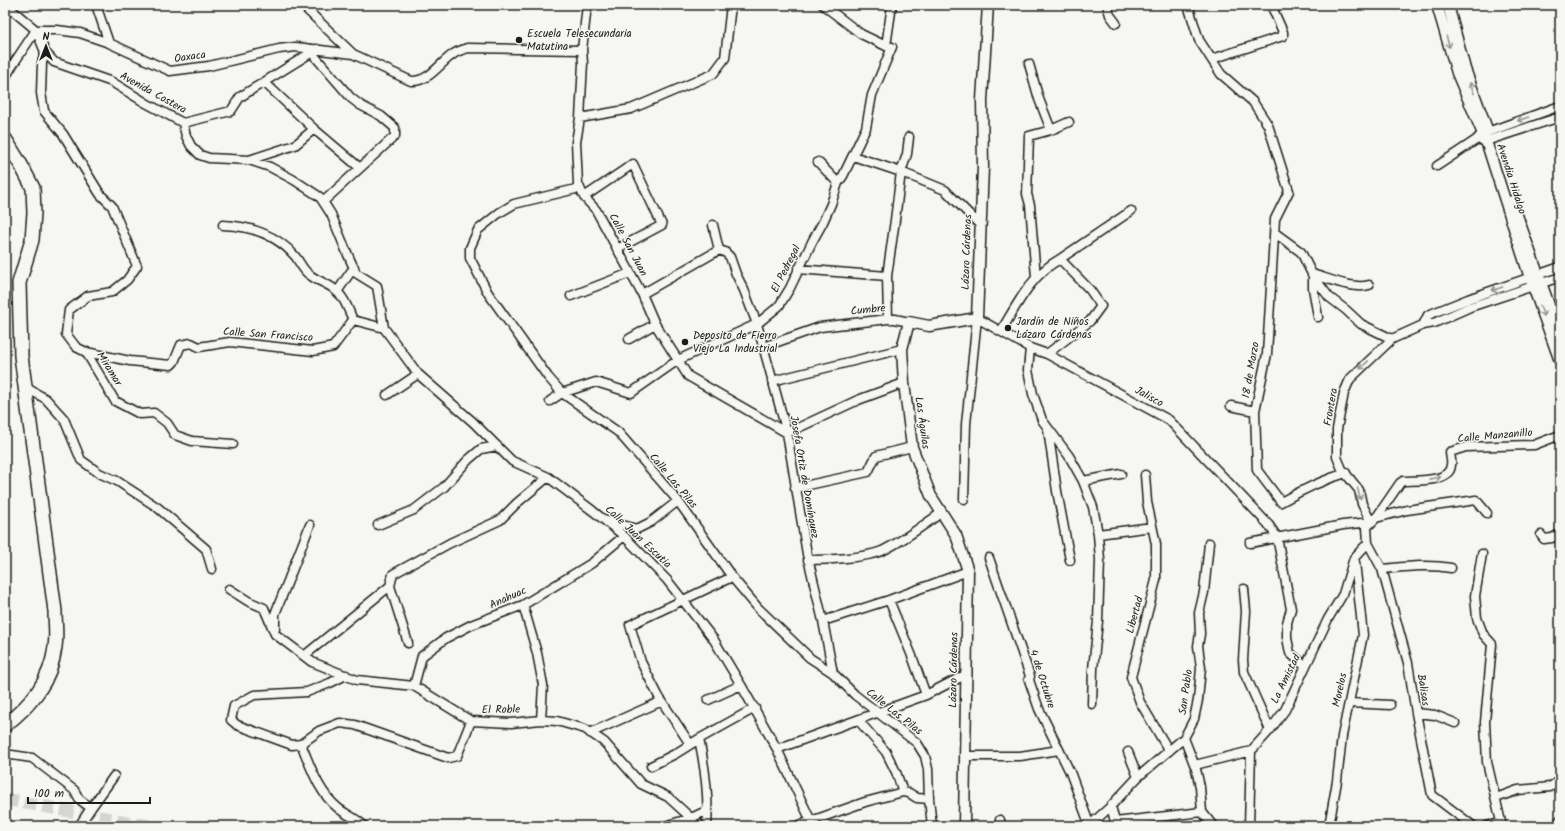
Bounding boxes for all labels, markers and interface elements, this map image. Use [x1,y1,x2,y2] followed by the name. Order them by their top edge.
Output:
[527,25,632,56] place label: Escuela Telesecundaria Matutina
[26,26,66,66] north arrow
[43,28,50,46] text: N
[514,35,524,45] marker: Escuela Telesecundaria Matutina
[1445,36,1452,49] one-way arrow
[173,46,207,68] street label: Oaxaca
[116,67,190,119] street label: Avenida Costera
[1468,83,1476,95] one-way arrow
[1517,116,1530,123] one-way arrow
[1491,141,1531,217] street label: Avendia Hidalgo
[604,210,652,280] street label: Calle San Juan
[957,214,977,290] street label: Lázaro Cárdenas
[766,242,806,296] street label: El Pedregal
[1491,286,1503,294] one-way arrow
[850,299,886,321] street label: Cumbre
[1539,304,1546,317] one-way arrow
[1016,313,1092,344] place label: Jardín de Niños Lázaro Cárdenas
[222,323,314,347] street label: Calle San Francisco
[1003,323,1013,333] marker: Jardín de Niños Lázaro Cárdenas
[693,327,778,358] place label: Deposito de Fierro Viejo La Industrial
[680,337,690,347] marker: Deposito de Fierro Viejo La Industrial
[1237,341,1265,399] street label: 18 de Marzo
[91,348,127,391] street label: Miramar
[1358,361,1369,370] one-way arrow
[1131,382,1167,412] street label: Jalisco
[1319,387,1343,427] street label: Frontera
[909,396,935,451] street label: Las Águilas
[784,414,824,540] street label: Josefa Ortiz de Domínguez
[1457,424,1533,448] street label: Calle Manzanillo
[644,449,702,513] street label: Calle Las Pilas
[1428,474,1441,482] one-way arrow
[1356,488,1364,501] one-way arrow
[601,501,675,573] street label: Calle Juan Escutia
[487,582,530,614] street label: Anahuac
[1121,594,1149,636] street label: Libertad
[944,632,964,708] street label: Lázaro Cárdenas
[1024,647,1060,711] street label: 4 de Octubre
[1266,651,1306,707] street label: La Amistad
[1174,668,1198,716] street label: San Pablo
[1328,671,1352,709] street label: Morelos
[1412,673,1434,708] street label: Balisas
[862,684,927,740] street label: Calle Las Pilas
[482,701,520,719] street label: El Roble
[28,779,150,805] scale bar
[34,784,65,803] text: 100 m

